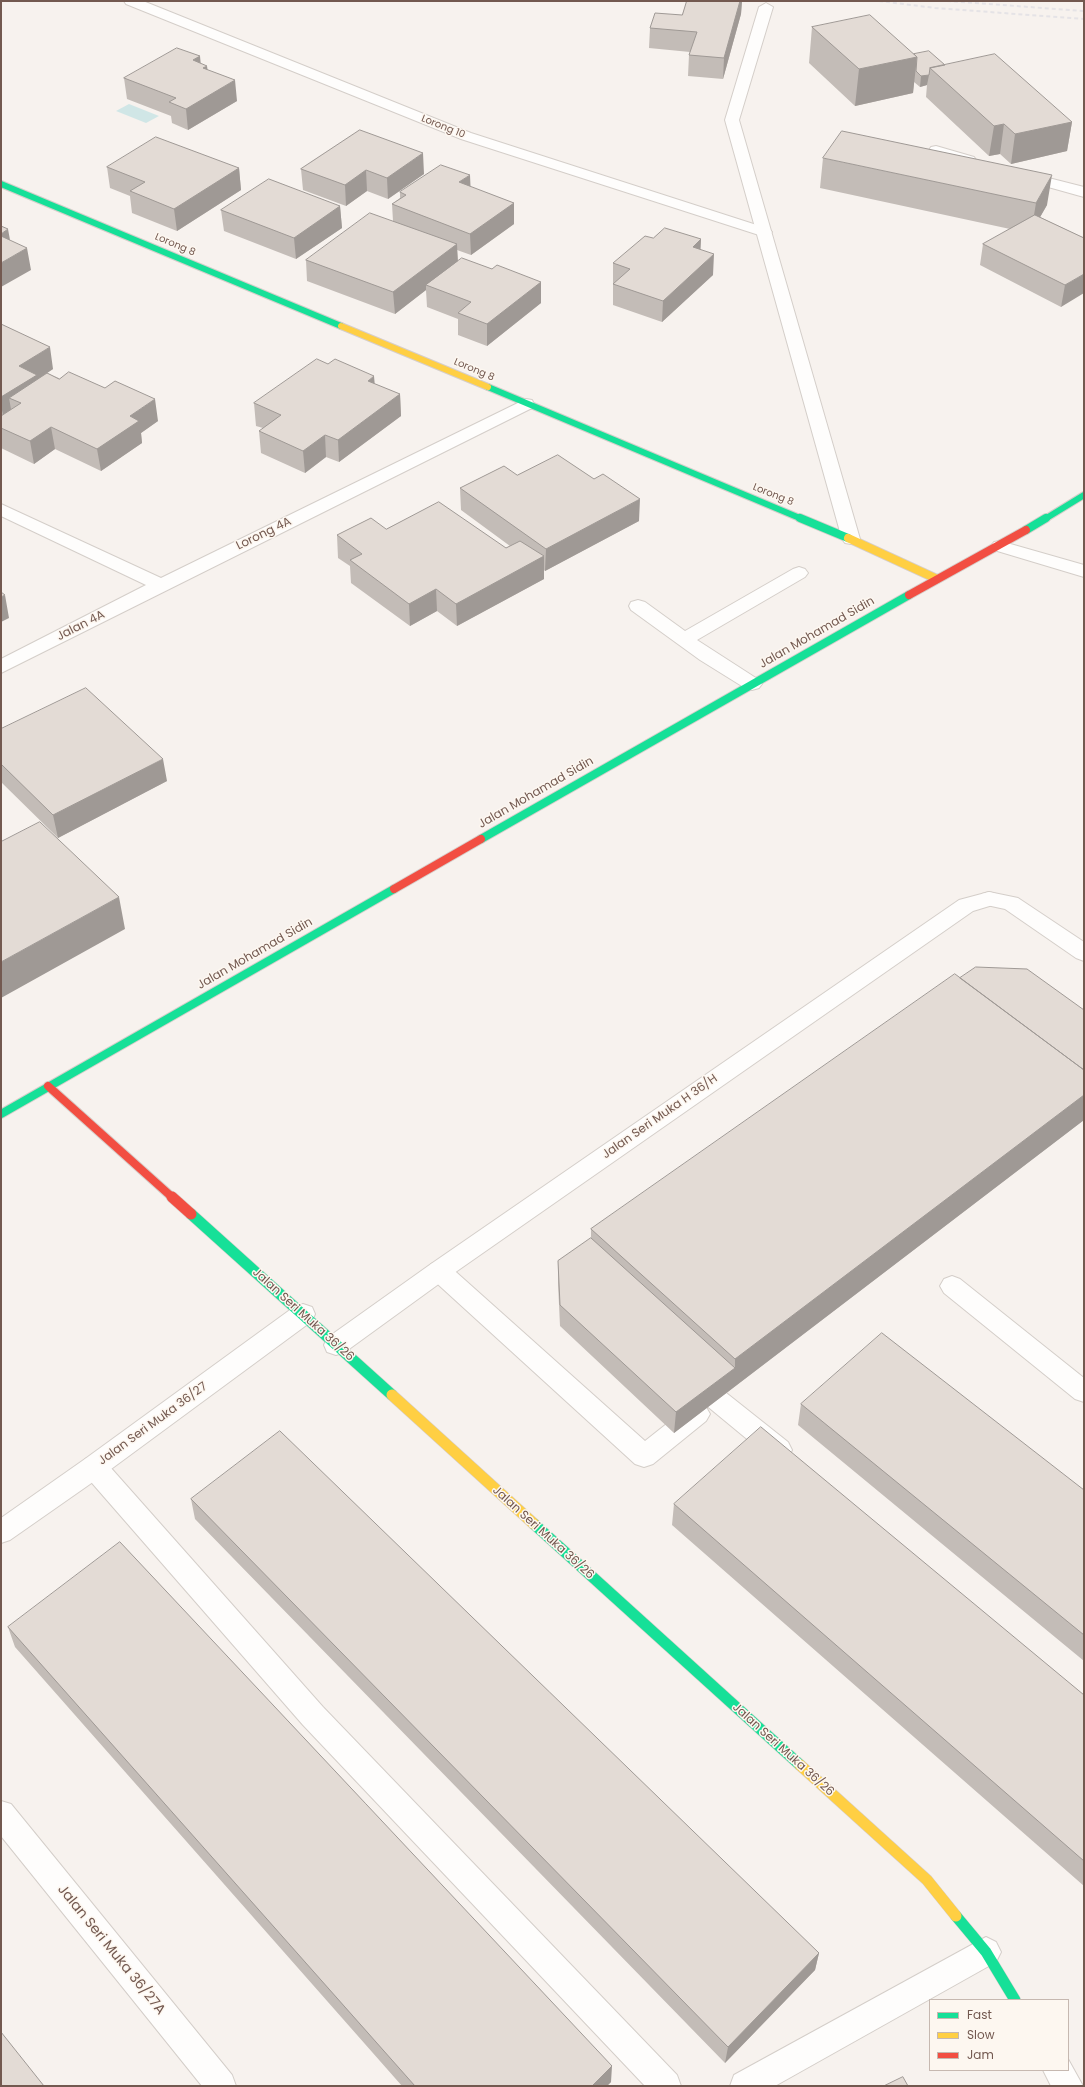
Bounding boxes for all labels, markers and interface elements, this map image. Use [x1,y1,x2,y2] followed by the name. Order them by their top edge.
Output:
[419,113,467,141] street label: Lorong 10
[153,231,197,259] street label: Lorong 8
[452,356,496,384] street label: Lorong 8
[751,481,795,509] street label: Lorong 8
[234,514,294,554] street label: Lorong 4A
[757,594,877,672] street label: Jalan Mohamad Sidin
[55,608,107,644] street label: Jalan 4A
[476,754,596,832] street label: Jalan Mohamad Sidin
[195,915,315,993] street label: Jalan Mohamad Sidin
[600,1072,720,1162] street label: Jalan Seri Muka H 36/H
[249,1265,357,1365] street label: Jalan Seri Muka 36/26
[96,1380,210,1468] street label: Jalan Seri Muka 36/27
[489,1483,597,1583] street label: Jalan Seri Muka 36/26
[729,1700,837,1800] street label: Jalan Seri Muka 36/26
[53,1882,169,2018] street label: Jalan Seri Muka 36/27A
[929,1999,1069,2071] legend
[967,2006,992,2023] text: Fast
[967,2026,995,2043] text: Slow
[967,2046,994,2063] text: Jam

